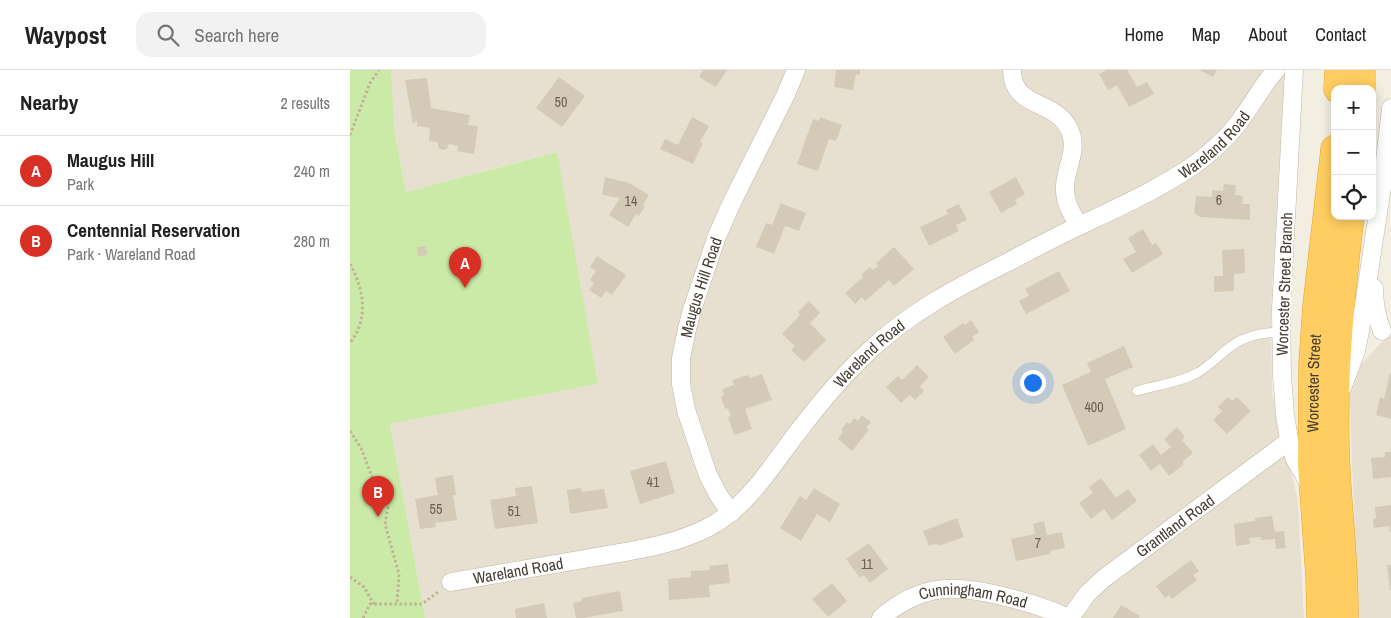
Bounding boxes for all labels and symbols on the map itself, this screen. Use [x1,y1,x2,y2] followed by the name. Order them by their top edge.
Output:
[555,93,567,111] house number: 50
[1174,106,1255,183] street label: Wareland Road
[1216,191,1222,209] house number: 6
[625,192,638,210] house number: 14
[1271,212,1297,356] street label: Worcester Street Branch
[675,234,727,339] street label: Maugus Hill Road
[449,247,481,288] pin: A
[828,314,909,392] street label: Wareland Road
[1301,333,1326,433] street label: Worcester Street
[1020,370,1046,396] your location
[1084,398,1104,416] house number: 400
[647,473,660,491] house number: 41
[362,476,394,517] pin: B
[1131,489,1219,562] street label: Grantland Road
[430,500,442,518] house number: 55
[508,502,521,520] house number: 51
[1035,534,1041,552] house number: 7
[471,552,565,589] street label: Wareland Road
[861,555,874,573] house number: 11
[916,578,1030,613] street label: Cunningham Road

